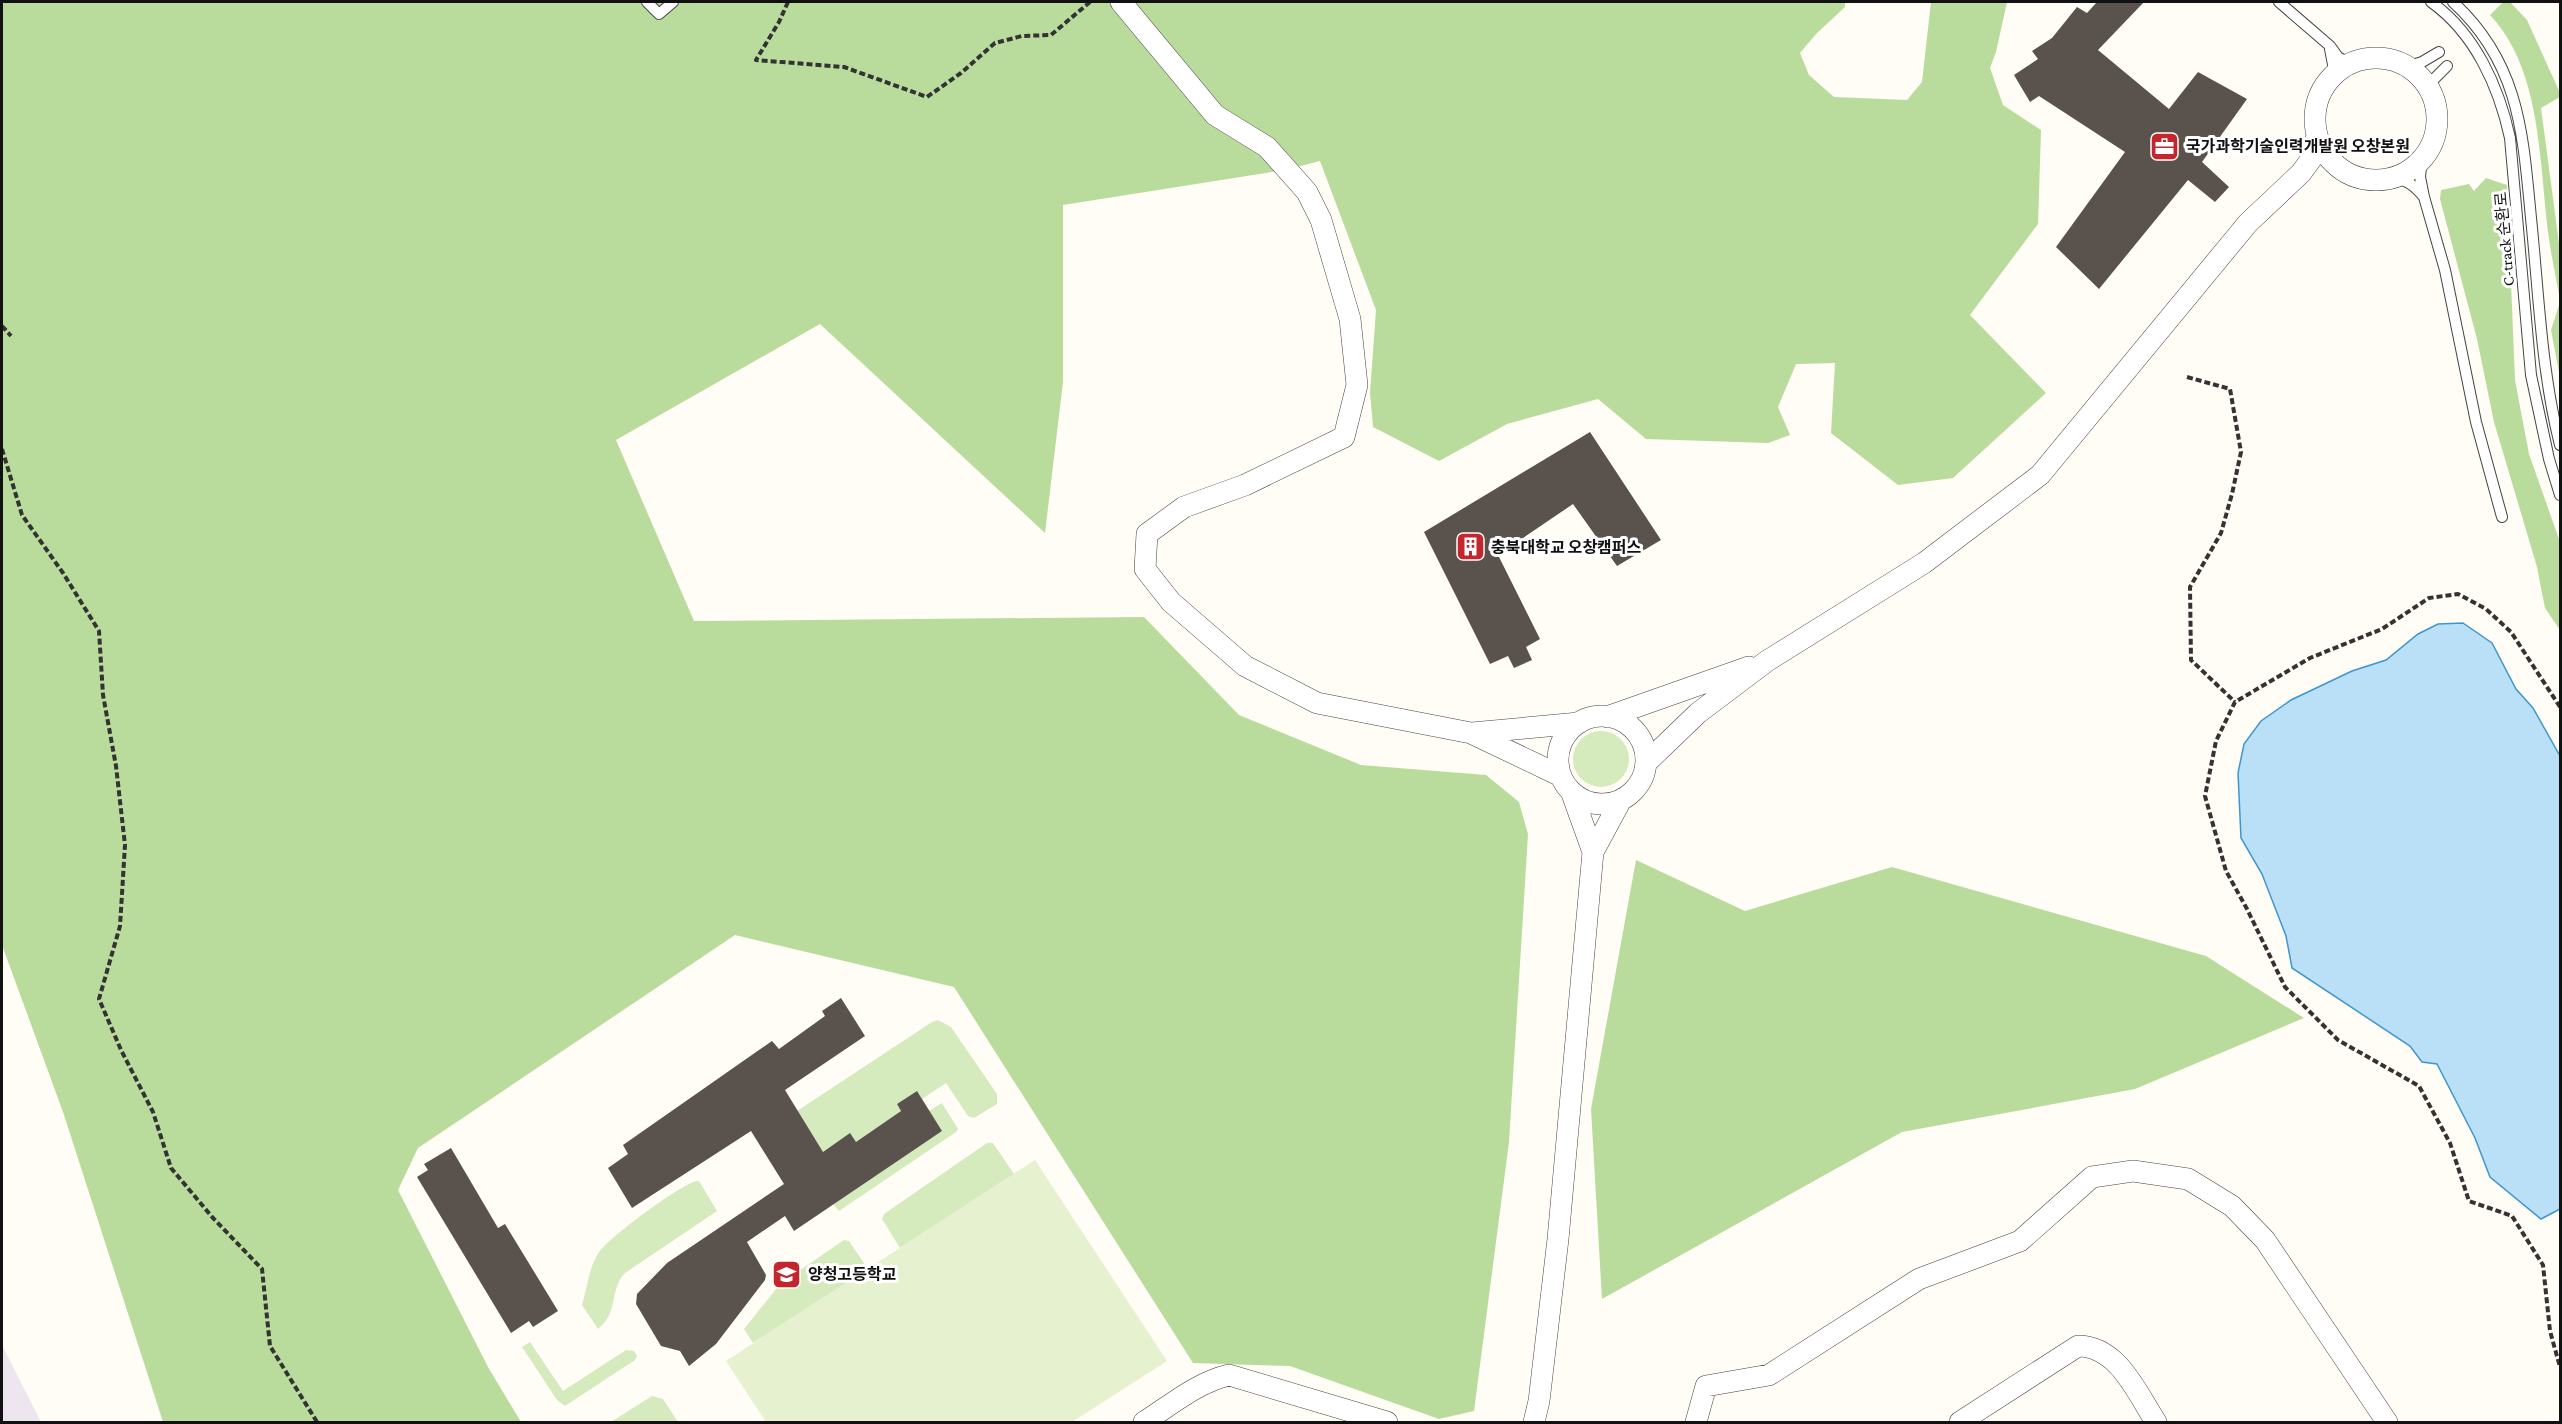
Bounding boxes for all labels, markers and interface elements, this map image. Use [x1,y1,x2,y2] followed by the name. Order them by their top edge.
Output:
[2149,130,2181,162] office icon: 국가과학기술인력개발원 오창본원
[2186,137,2410,155] place label: 국가과학기술인력개발원 오창본원
[2492,191,2517,287] street label: C-track 순환로
[1454,531,1486,563] building icon: 충북대학교 오창캠퍼스
[1491,538,1642,556] place label: 충북대학교 오창캠퍼스
[771,1258,803,1290] school or university icon: 양청고등학교
[808,1265,897,1283] place label: 양청고등학교

